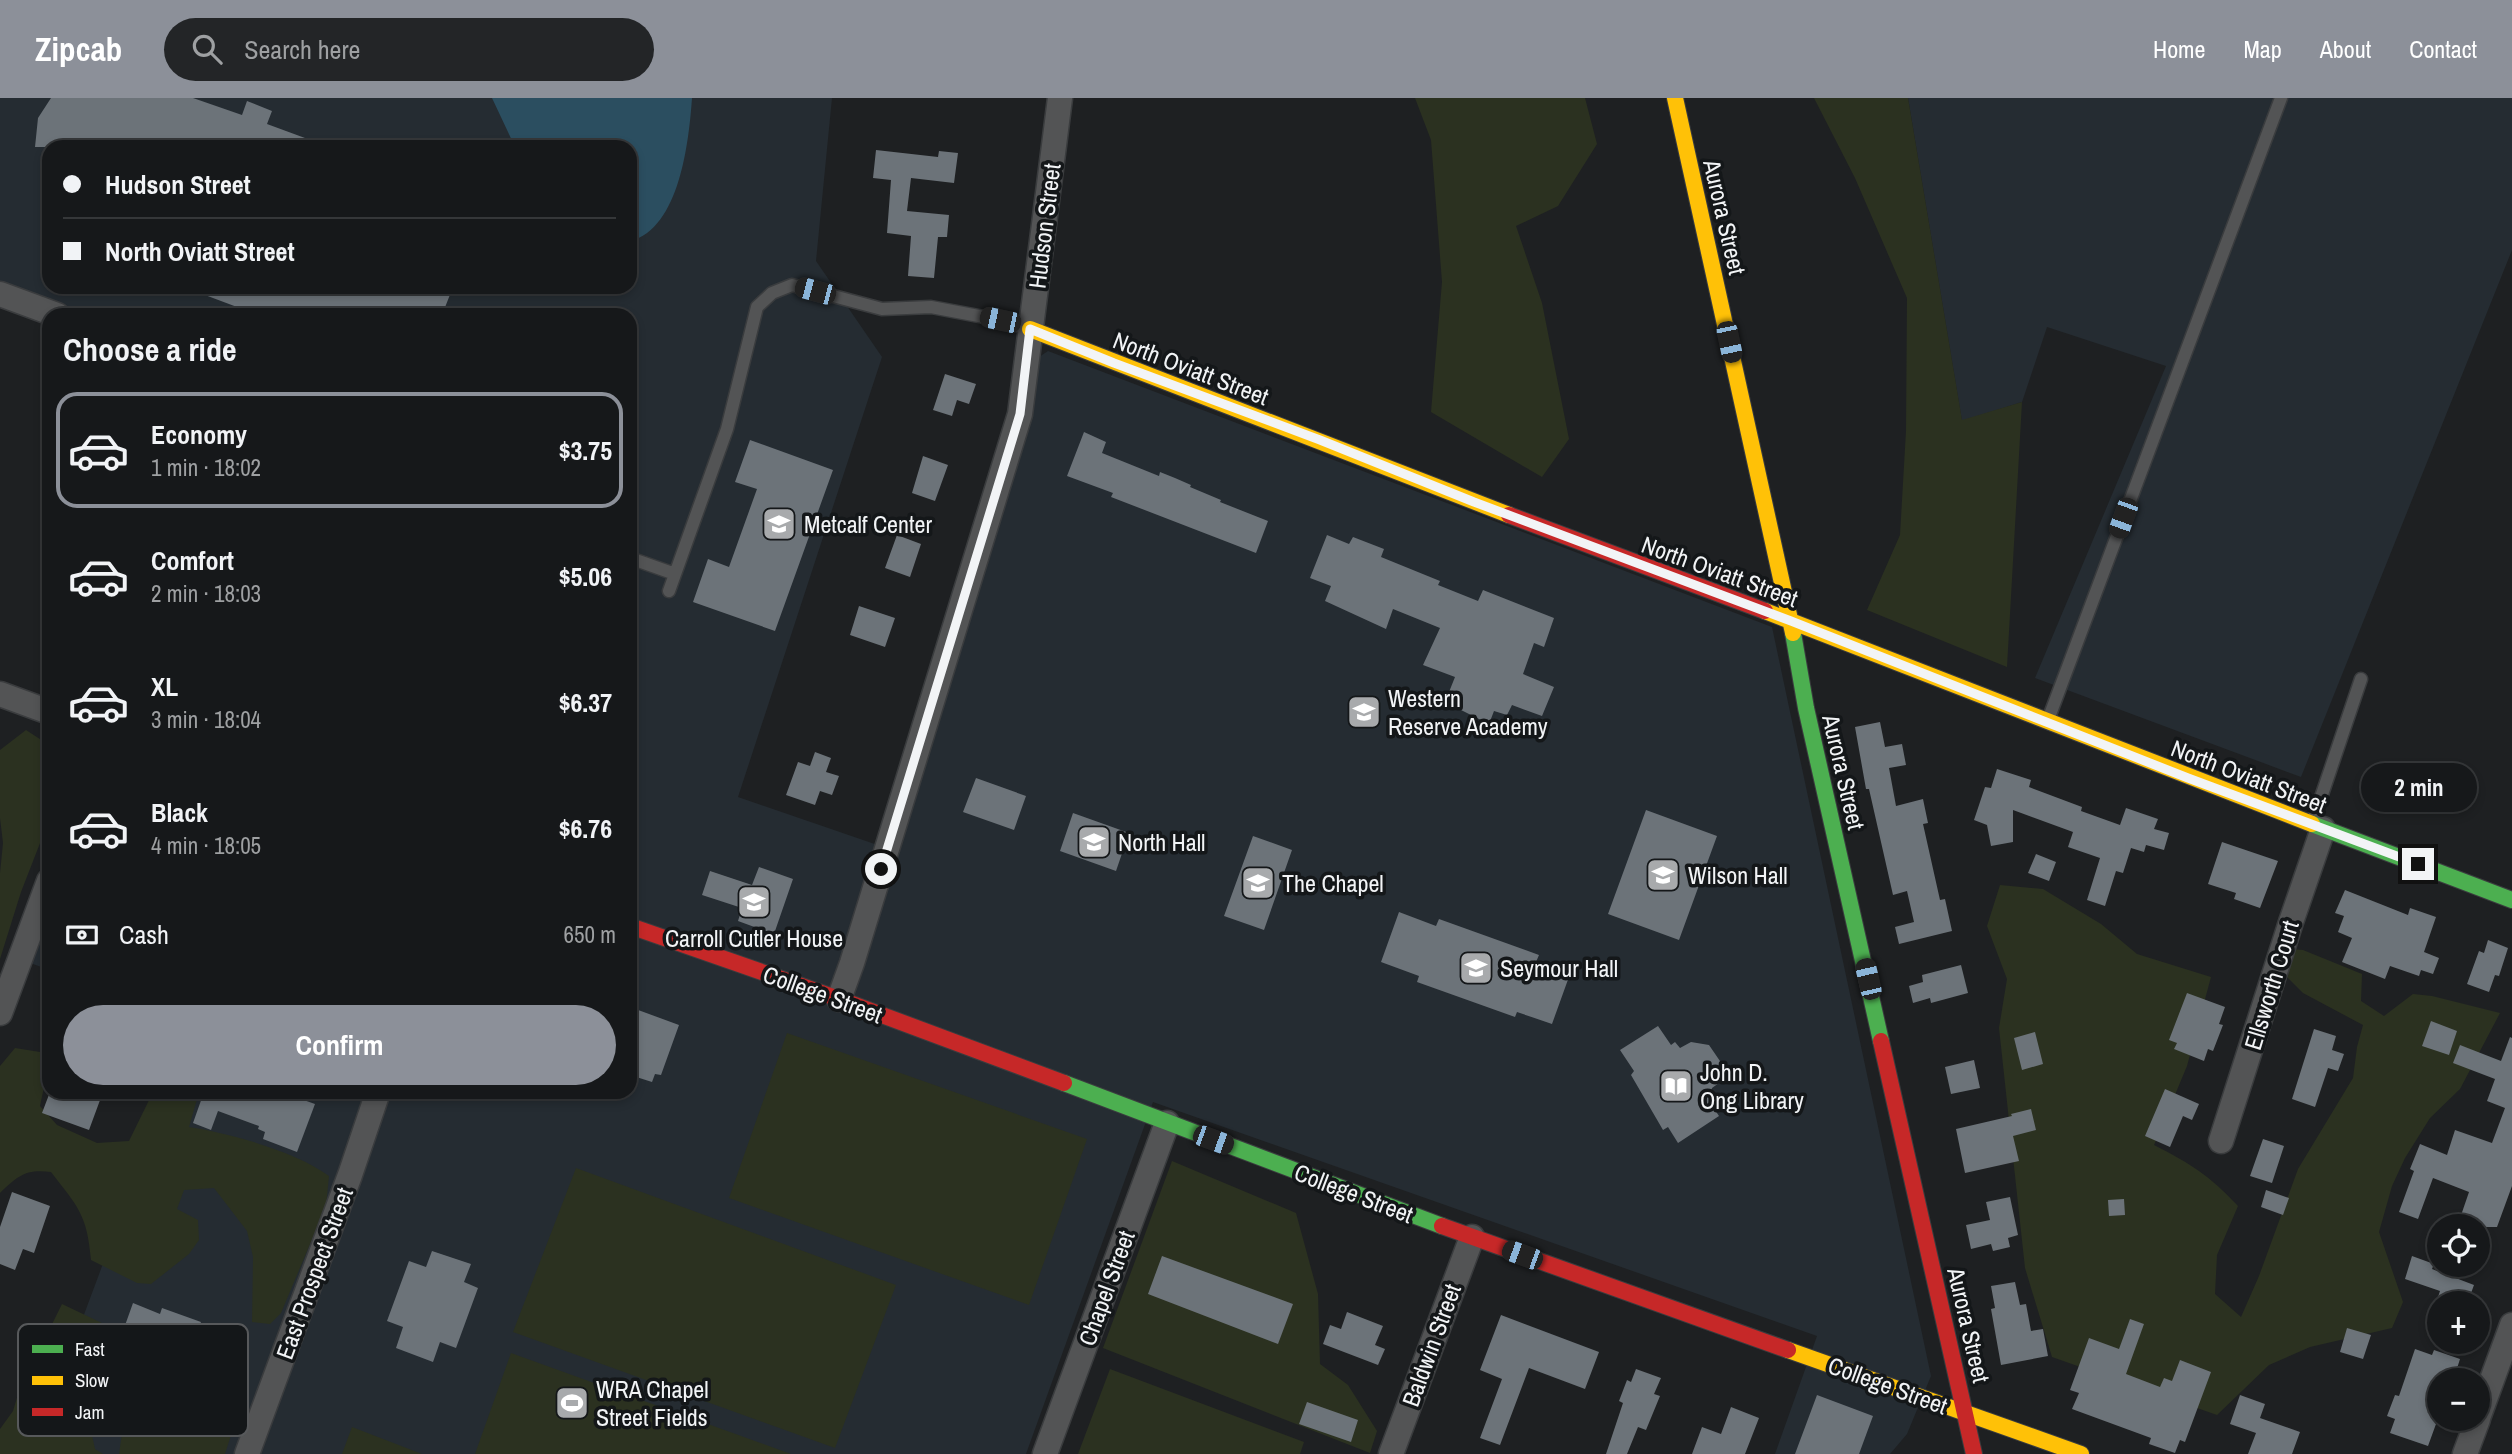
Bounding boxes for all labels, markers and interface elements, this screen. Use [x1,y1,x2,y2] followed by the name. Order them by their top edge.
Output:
[164,18,654,81] search box
[35,27,122,71] text: Zipcab
[188,30,226,68] icon: search
[244,32,360,67] text: Search here
[2153,33,2205,65] text: Home
[2243,33,2282,65] text: Map
[2320,33,2371,65] text: About
[2409,33,2477,65] text: Contact
[1696,155,1754,278] street label: Aurora Street
[1020,161,1068,290] street label: Hudson Street
[105,167,251,202] text: Hudson Street
[105,234,295,269] text: North Oviatt Street
[792,275,839,307] car
[978,305,1023,335] car
[1715,319,1744,365] car
[1109,324,1274,413] street label: North Oviatt Street
[63,328,237,371] text: Choose a ride
[151,417,247,452] text: Economy
[67,419,130,482] icon: car
[559,433,612,468] text: $3.75
[151,452,261,483] text: 1 min · 18:02
[2106,495,2141,541] car
[760,505,798,543] school or university icon: Metcalf Center
[804,508,932,540] place label: Metcalf Center
[1637,528,1803,614] street label: North Oviatt Street
[151,543,234,578] text: Comfort
[67,545,130,608] icon: car
[559,559,612,594] text: $5.06
[151,578,261,609] text: 2 min · 18:03
[151,669,178,704] text: XL
[67,671,130,734] icon: car
[1388,682,1548,742] place label: Western Reserve Academy
[559,685,612,720] text: $6.37
[1345,693,1383,731] school or university icon: Western Reserve Academy
[151,704,261,735] text: 3 min · 18:04
[1815,710,1873,833] street label: Aurora Street
[2167,732,2332,821] street label: North Oviatt Street
[2360,762,2476,812] callout: 2 min
[2394,772,2444,803] text: 2 min
[151,795,208,830] text: Black
[67,797,130,860] icon: car
[559,811,612,846] text: $6.76
[1075,823,1113,861] school or university icon: North Hall
[1118,826,1205,858] place label: North Hall
[151,830,261,861] text: 4 min · 18:05
[2402,848,2434,880] route end
[865,853,897,885] route start
[1644,856,1682,894] school or university icon: Wilson Hall
[1688,859,1788,891] place label: Wilson Hall
[1239,864,1277,902] school or university icon: The Chapel
[1282,867,1384,899] place label: The Chapel
[735,883,773,921] school or university icon: Carroll Cutler House
[63,916,101,954] icon: cash
[2236,916,2306,1053] street label: Ellsworth Court
[119,917,169,952] text: Cash
[564,919,616,950] text: 650 m
[665,922,843,954] place label: Carroll Cutler House
[1457,949,1495,987] school or university icon: Seymour Hall
[1500,952,1618,984] place label: Seymour Hall
[1854,956,1883,1002] car
[759,958,888,1031] street label: College Street
[63,1005,616,1085] button: Confirm
[1700,1056,1804,1116] place label: John D. Ong Library
[1657,1067,1695,1105] library icon: John D. Ong Library
[1190,1123,1237,1157] car
[1290,1156,1418,1230] street label: College Street
[268,1182,360,1363] street label: East Prospect Street
[2427,1214,2490,1431] map controls
[2427,1214,2490,1277] button: locate
[1070,1225,1142,1350] street label: Chapel Street
[1499,1238,1546,1272] car
[1940,1263,1998,1386] street label: Aurora Street
[1394,1279,1468,1411] street label: Baldwin Street
[2427,1291,2490,1354] button: +
[18,1324,248,1436] legend
[75,1336,105,1362] text: Fast
[1824,1349,1953,1422] street label: College Street
[75,1367,110,1393] text: Slow
[2427,1368,2490,1431] button: −
[596,1373,709,1433] place label: WRA Chapel Street Fields
[553,1384,591,1422] sports icon: WRA Chapel Street Fields
[75,1399,104,1425] text: Jam

